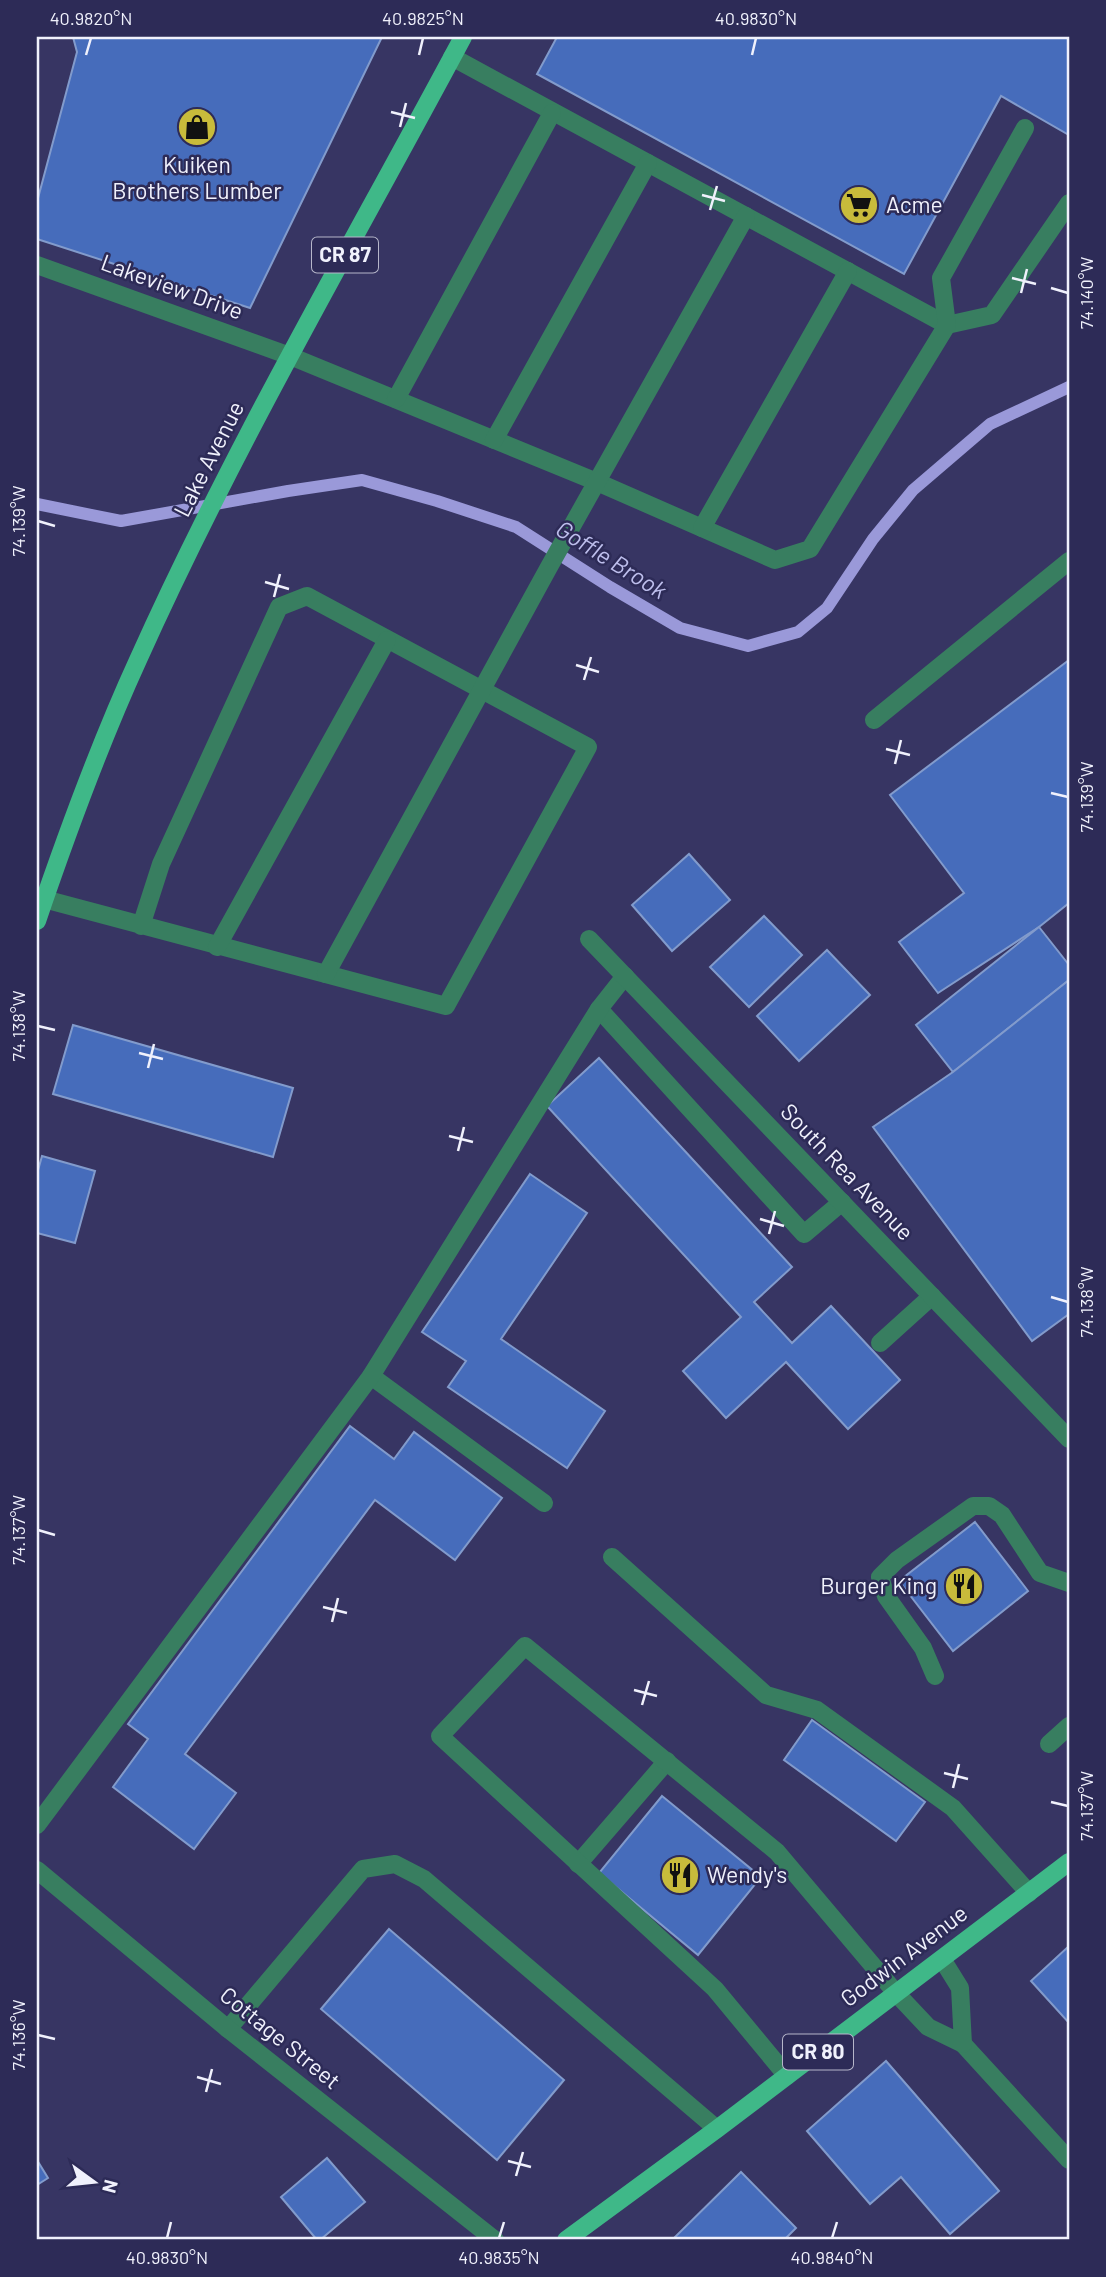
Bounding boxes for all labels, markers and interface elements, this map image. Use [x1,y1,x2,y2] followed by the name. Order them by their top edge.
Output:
[50,7,132,29] text: 40.9820°N
[382,7,464,29] text: 40.9825°N
[715,7,797,29] text: 40.9830°N
[176,106,218,148] shop icon: Kuiken Brothers Lumber
[112,150,282,204] place label: Kuiken Brothers Lumber
[838,184,880,226] supermarket icon: Acme
[886,190,943,218] place label: Acme
[312,238,378,272] road number: CR 87
[98,247,247,325] street label: Lakeview Drive
[1075,257,1097,329] text: 74.140°W
[167,396,249,521] street label: Lake Avenue
[7,485,29,557] text: 74.139°W
[551,513,673,604] water label: Goffle Brook
[1075,761,1097,833] text: 74.139°W
[7,990,29,1062] text: 74.138°W
[775,1097,920,1246] street label: South Rea Avenue
[1075,1266,1097,1338] text: 74.138°W
[7,1495,29,1565] text: 74.137°W
[943,1565,985,1607] restaurant icon: Burger King
[820,1571,937,1599] place label: Burger King
[1075,1771,1097,1841] text: 74.137°W
[659,1854,701,1896] restaurant icon: Wendy's
[707,1860,787,1888] place label: Wendy's
[834,1898,972,2012] street label: Godwin Avenue
[215,1980,346,2094] street label: Cottage Street
[7,1999,29,2070] text: 74.136°W
[783,2035,853,2070] road number: CR 80
[60,2148,130,2218] north arrow
[98,2177,124,2196] text: N
[126,2246,208,2268] text: 40.9830°N
[458,2246,540,2268] text: 40.9835°N
[791,2246,873,2268] text: 40.9840°N

